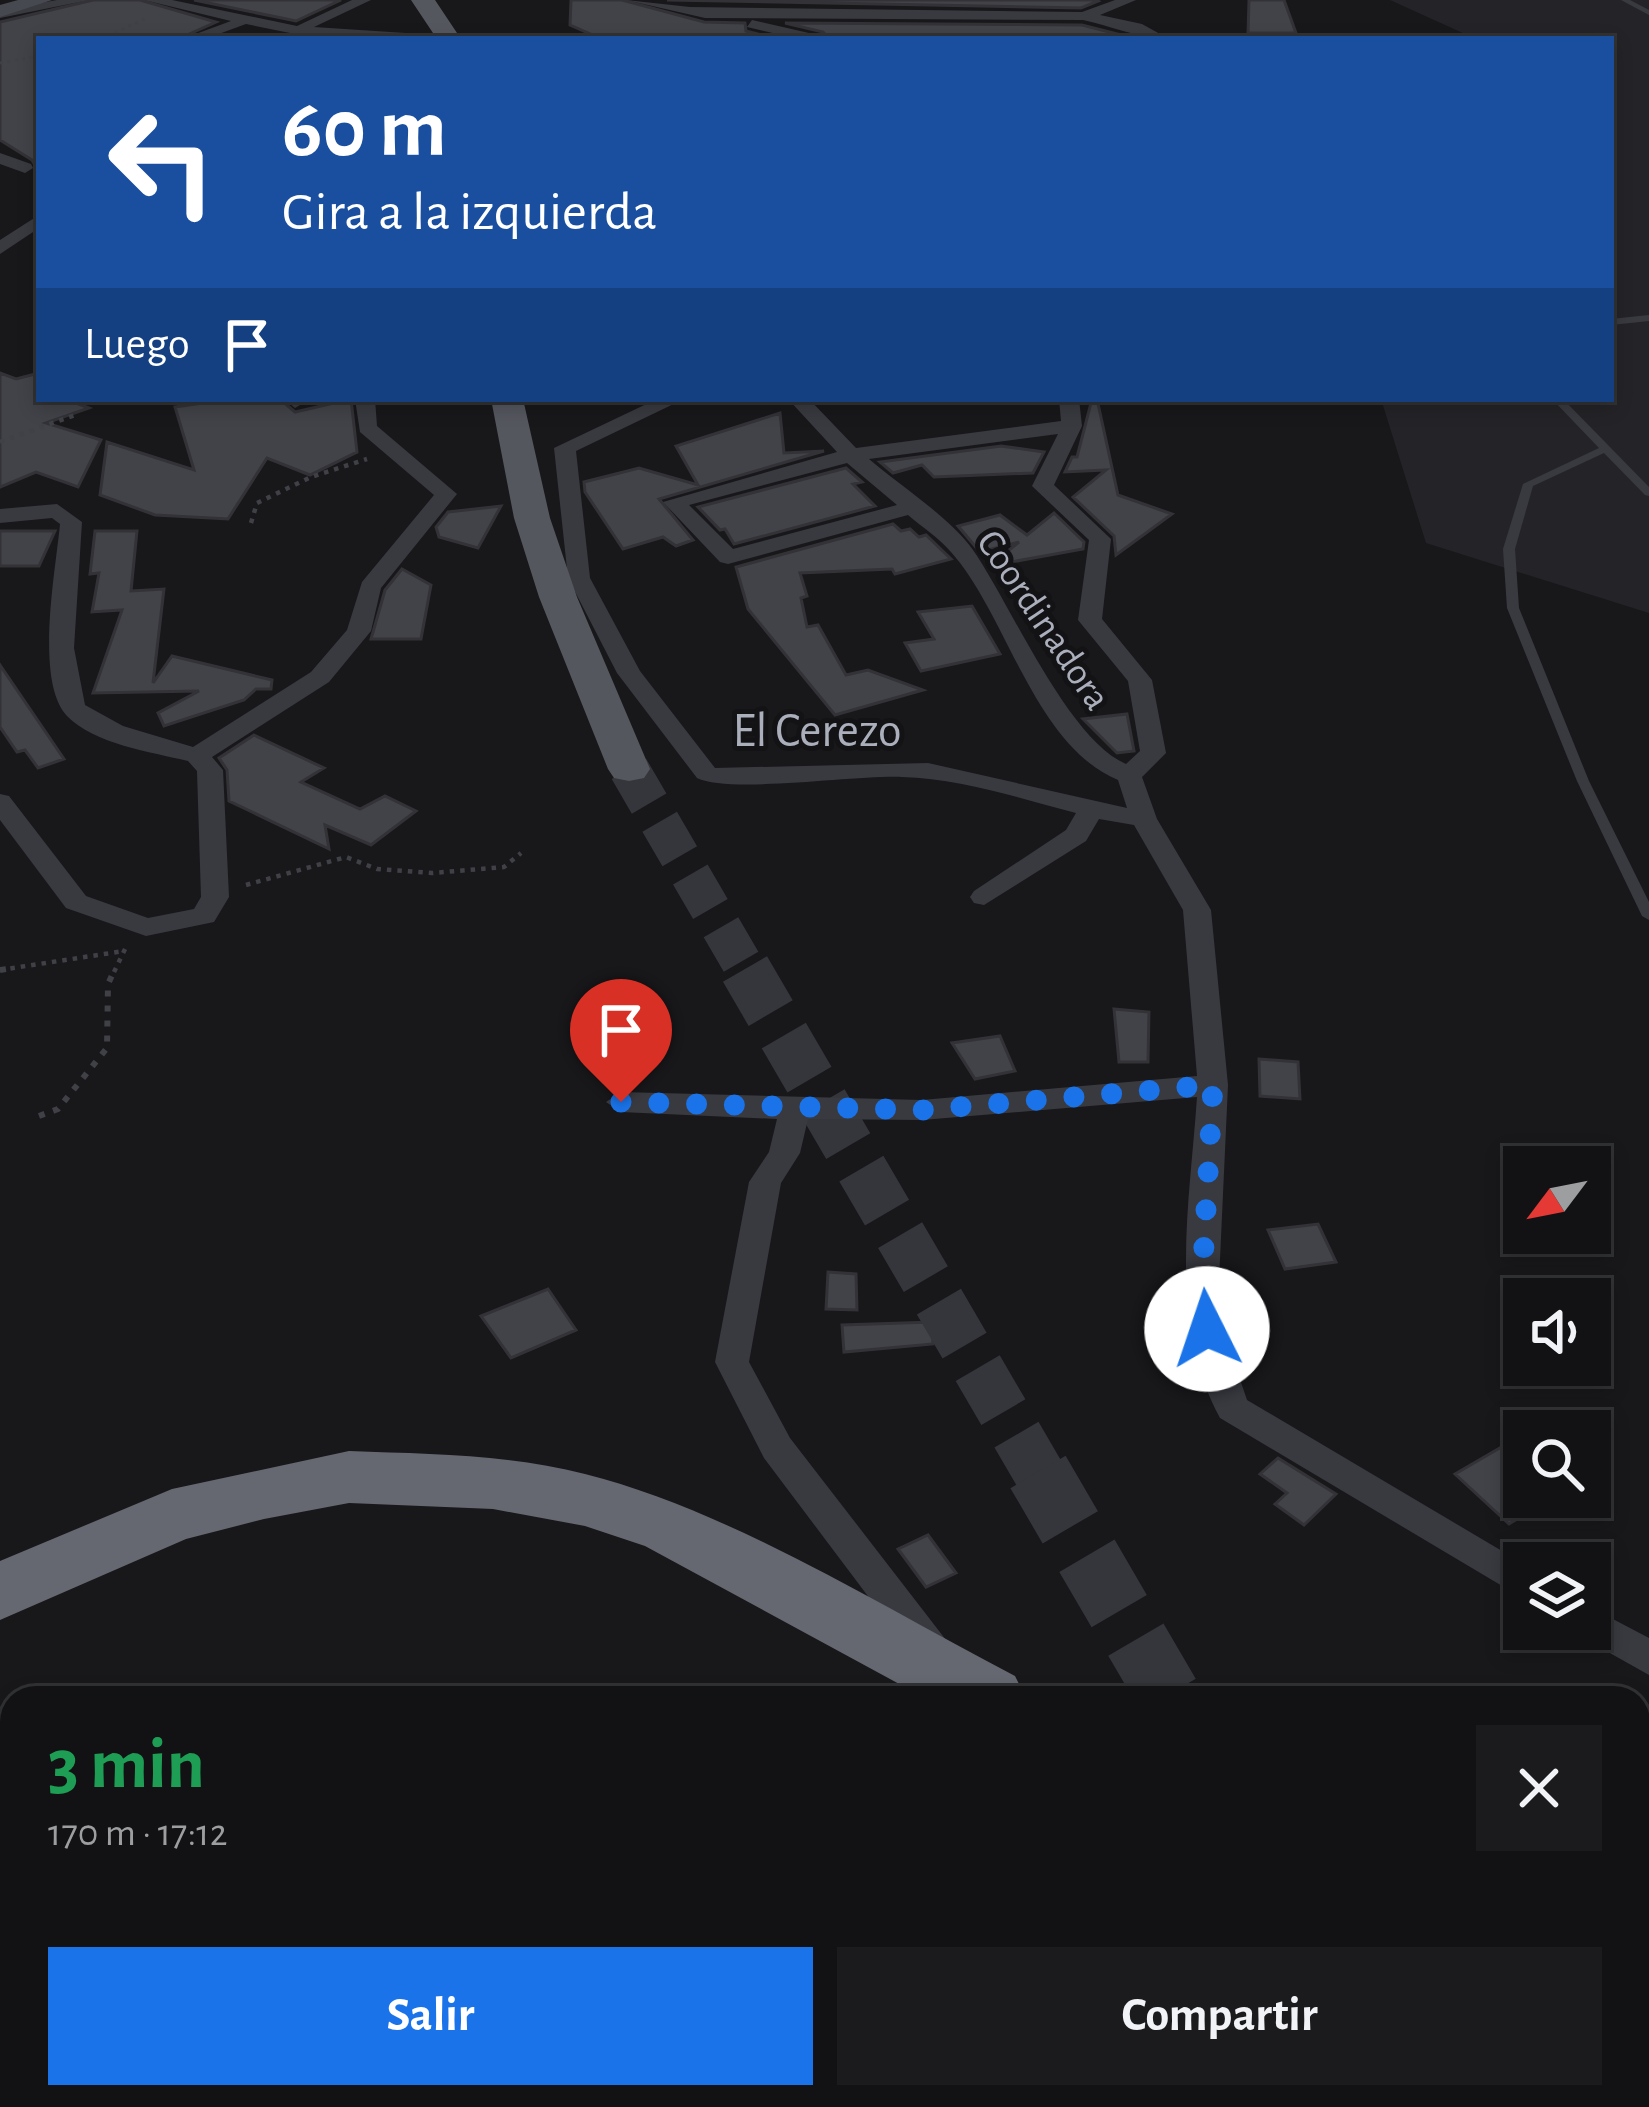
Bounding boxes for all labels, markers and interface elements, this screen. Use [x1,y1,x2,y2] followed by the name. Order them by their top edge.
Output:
[84,84,240,240] icon: left
[282,88,447,172] text: 60 m
[282,186,657,240] text: Gira a la izquierda
[214,312,280,378] icon: arrive
[84,322,190,367] text: Luego
[969,524,1117,717] street label: Coordinadora
[732,708,902,756] street label: El Cerezo
[570,979,672,1102] pin
[588,997,654,1063] icon: arrive
[1503,1146,1611,1254] north arrow
[1503,1146,1611,1650] map controls
[1144,1266,1270,1392] position arrow
[1503,1278,1611,1386] button: sound
[1503,1410,1611,1518] button: search
[1503,1542,1611,1650] button: layers
[1476,1725,1602,1851] button: close
[48,1729,205,1801] text: 3 min
[48,1814,227,1853] text: 170 m · 17:12
[48,1947,813,2085] button: Salir
[837,1947,1602,2085] button: Compartir

